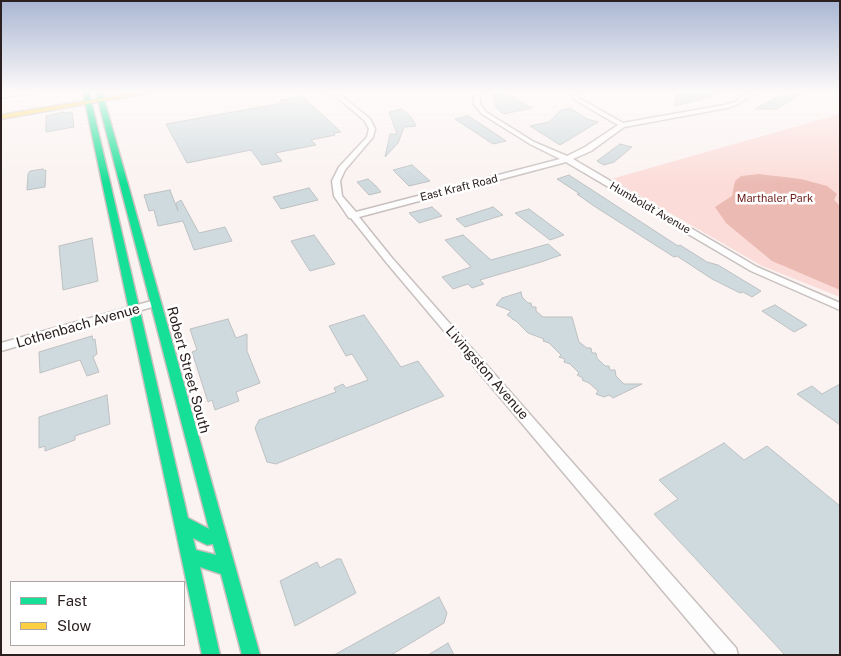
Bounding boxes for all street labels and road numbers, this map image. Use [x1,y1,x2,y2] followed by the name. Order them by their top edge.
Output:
[419,172,499,204] street label: East Kraft Road
[607,179,693,237] street label: Humboldt Avenue
[14,300,142,352] street label: Lothenbach Avenue
[163,305,213,435] street label: Robert Street South
[442,323,532,423] street label: Livingston Avenue

